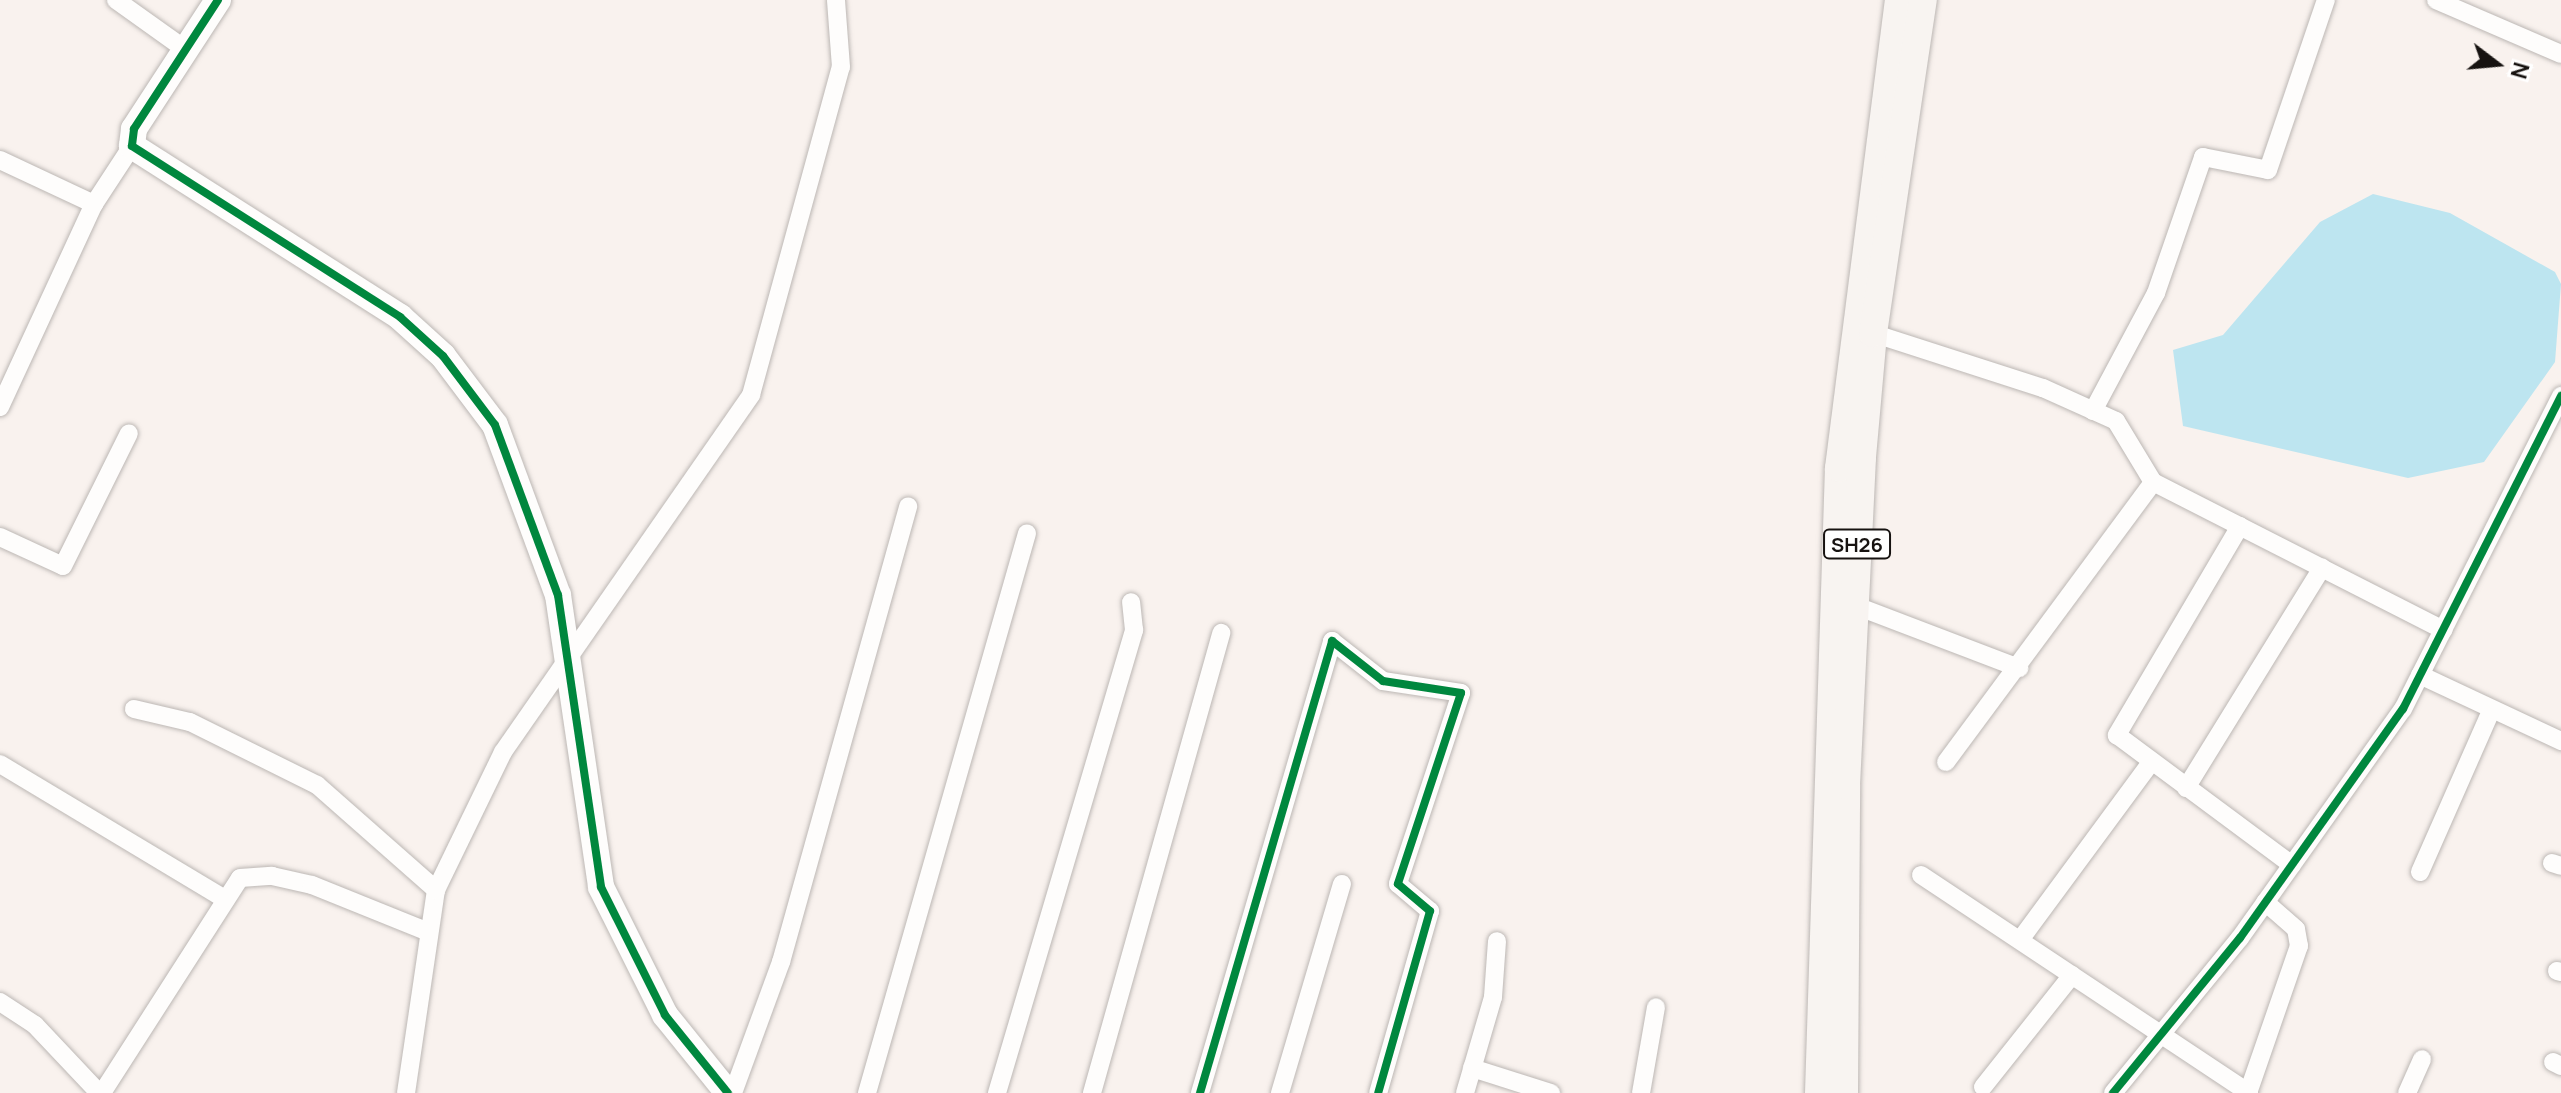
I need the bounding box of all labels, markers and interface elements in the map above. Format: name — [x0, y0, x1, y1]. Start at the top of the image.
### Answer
north arrow — [2457, 24, 2537, 104]
text: N — [2503, 59, 2537, 82]
road number: SH26 — [1823, 528, 1891, 560]

